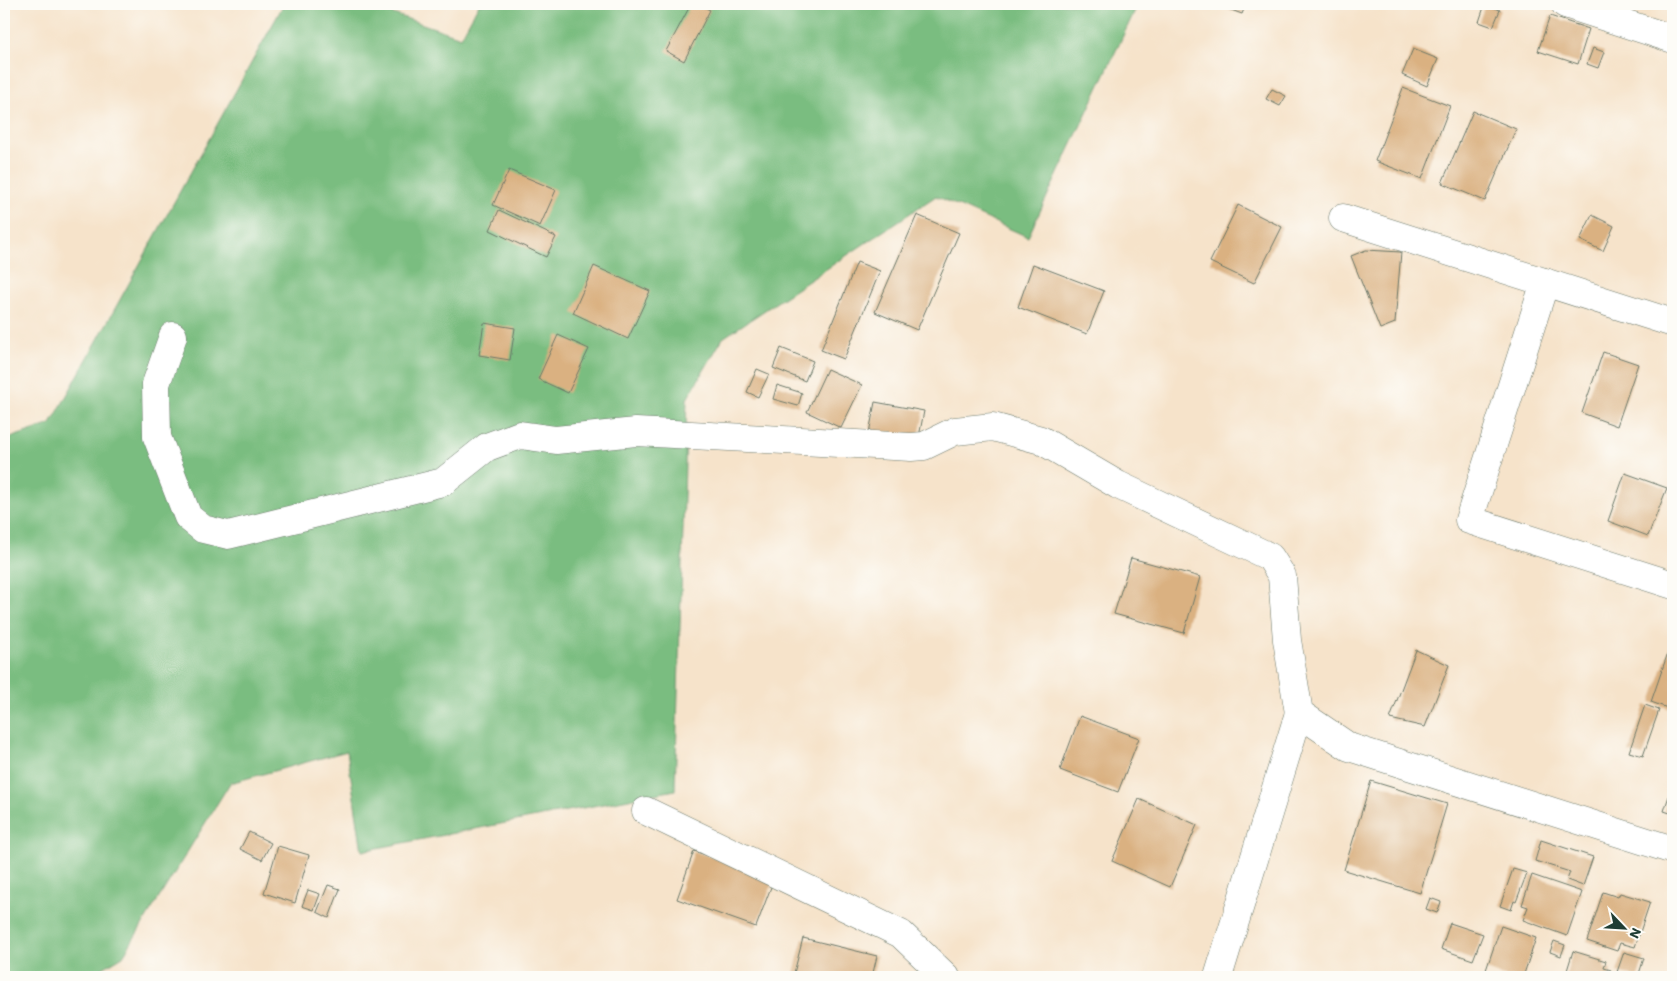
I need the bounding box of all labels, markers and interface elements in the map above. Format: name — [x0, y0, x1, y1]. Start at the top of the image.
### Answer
north arrow — [1600, 904, 1650, 954]
text: N — [1626, 925, 1645, 941]

